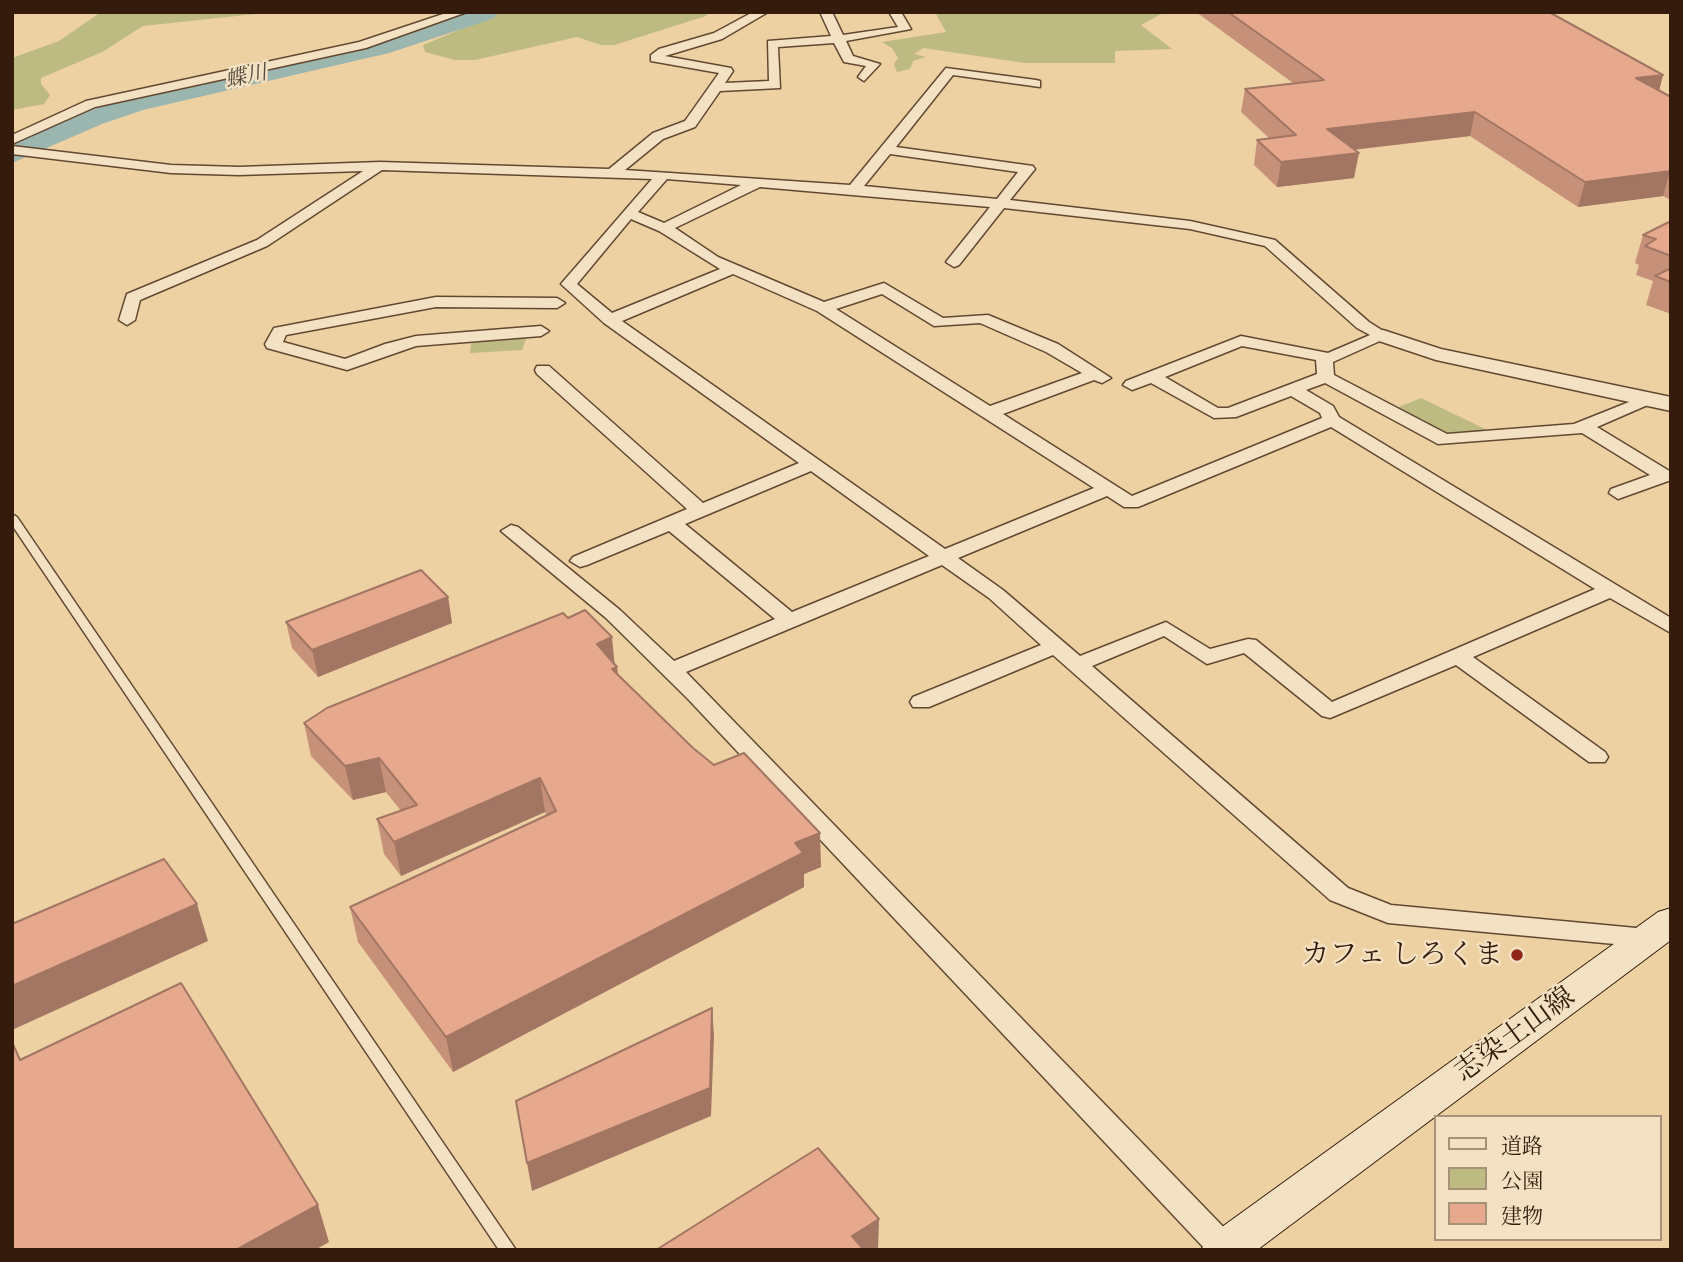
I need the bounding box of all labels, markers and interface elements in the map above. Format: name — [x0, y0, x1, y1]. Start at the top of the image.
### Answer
water label: 蝶川 — [223, 60, 269, 94]
place label: カフェ しろくま — [1301, 938, 1503, 972]
marker: カフェ しろくま — [1509, 947, 1525, 963]
street label: 志染土山線 — [1448, 980, 1582, 1090]
legend — [1434, 1115, 1662, 1241]
text: 道路 — [1501, 1132, 1543, 1159]
text: 公園 — [1501, 1167, 1543, 1194]
text: 建物 — [1501, 1202, 1543, 1229]

